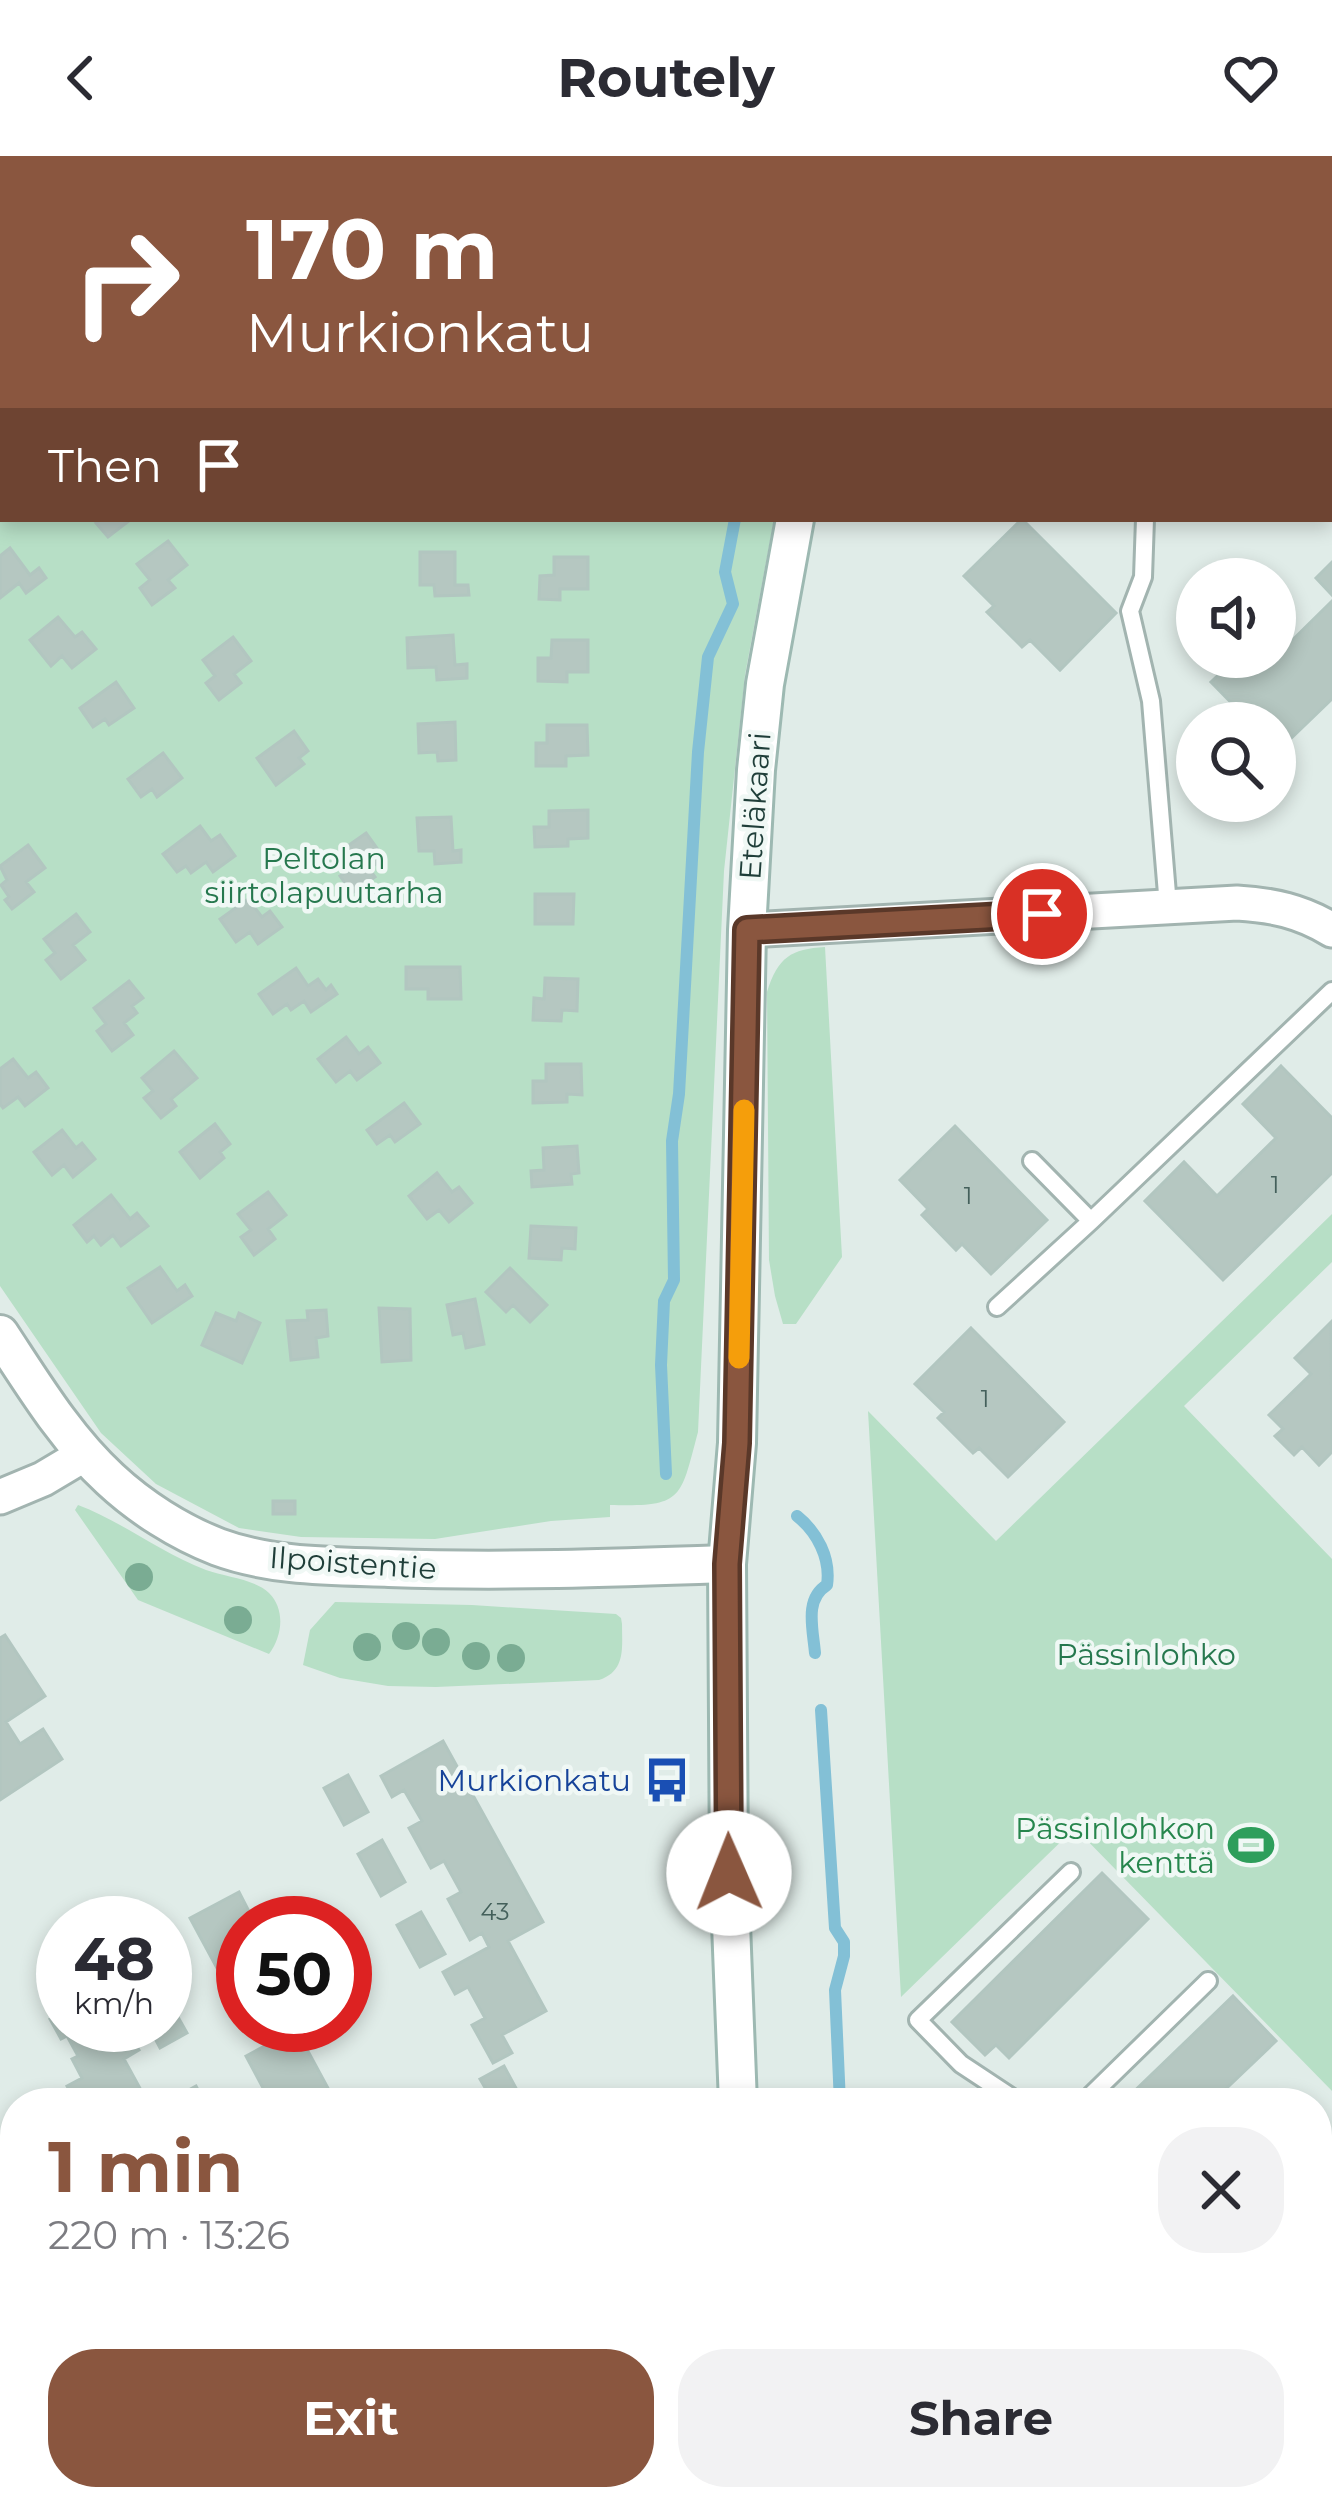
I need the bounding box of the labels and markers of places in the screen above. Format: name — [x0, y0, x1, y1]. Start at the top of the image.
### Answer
pin — [991, 863, 1093, 965]
bus stop icon: Murkionkatu — [642, 1755, 692, 1805]
place label: Murkionkatu — [438, 1762, 631, 1799]
place label: Pässinlohkon kenttä — [1015, 1810, 1215, 1881]
sports icon: Pässinlohkon kenttä — [1226, 1820, 1276, 1870]

